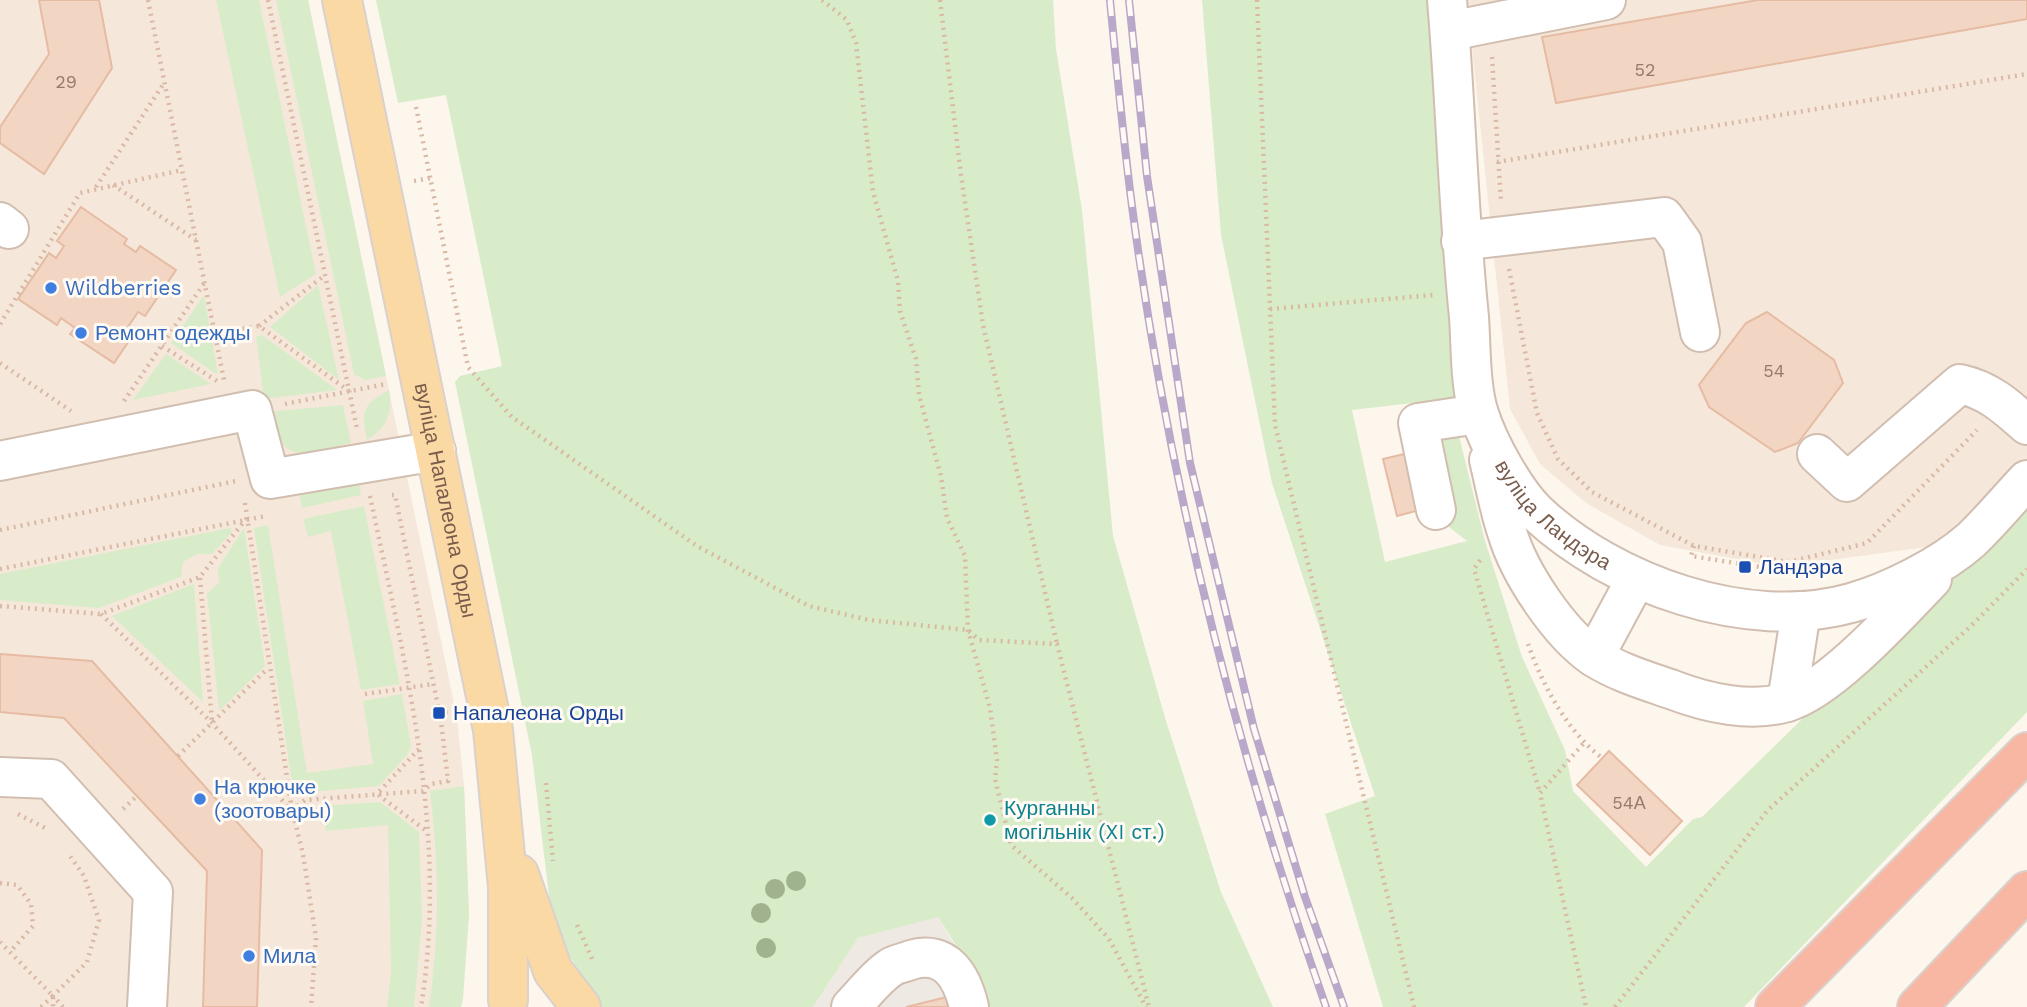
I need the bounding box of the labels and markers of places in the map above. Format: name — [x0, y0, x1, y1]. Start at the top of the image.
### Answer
place label: Wildberries — [65, 275, 182, 300]
marker: Wildberries — [43, 280, 59, 296]
place label: Ремонт одежды — [95, 320, 251, 345]
marker: Ремонт одежды — [73, 325, 89, 341]
place label: Ландэра — [1759, 554, 1843, 579]
marker: Ландэра — [1737, 559, 1753, 575]
place label: Напалеона Орды — [453, 700, 624, 725]
marker: Напалеона Орды — [431, 705, 447, 721]
place label: На крючке (зоотовары) — [214, 774, 331, 823]
marker: На крючке (зоотовары) — [192, 791, 208, 807]
place label: Курганны могільнік (XI ст.) — [1004, 795, 1165, 844]
marker: Курганны могільнік (XI ст.) — [982, 812, 998, 828]
place label: Мила — [263, 943, 316, 968]
marker: Мила — [241, 948, 257, 964]

